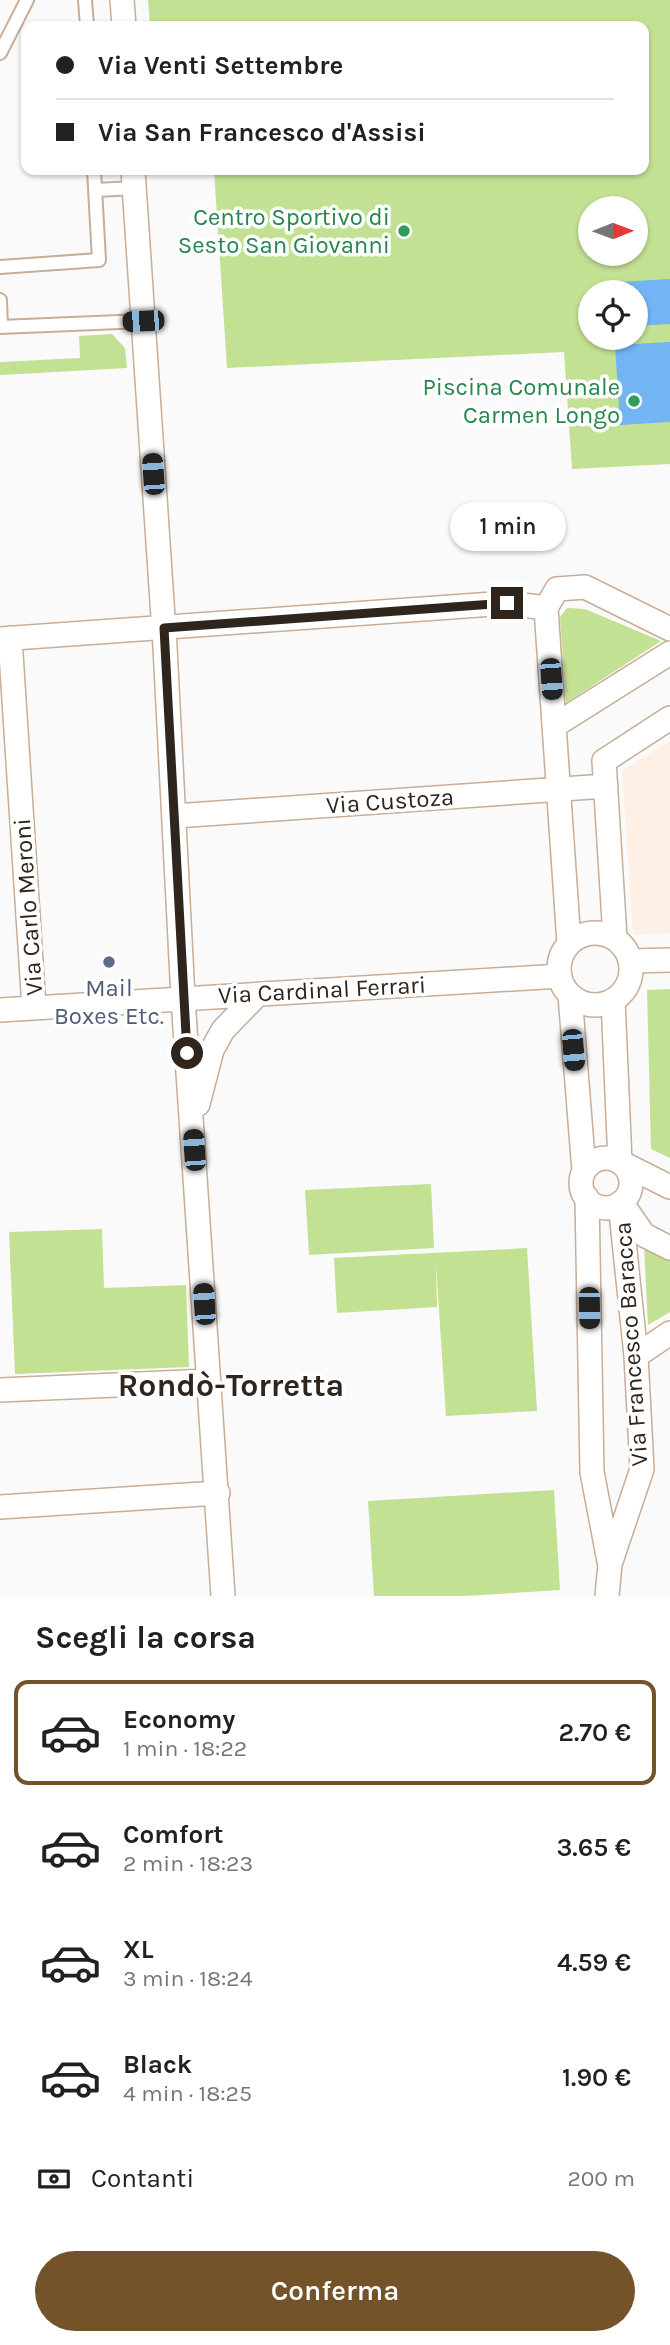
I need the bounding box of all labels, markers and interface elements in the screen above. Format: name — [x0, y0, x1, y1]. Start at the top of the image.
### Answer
text: Via Venti Settembre — [98, 50, 343, 81]
text: Via San Francesco d'Assisi — [98, 117, 426, 148]
north arrow — [578, 196, 648, 266]
map controls — [578, 196, 648, 350]
place label: Centro Sportivo di Sesto San Giovanni — [178, 203, 390, 259]
marker: Centro Sportivo di Sesto San Giovanni — [396, 223, 412, 239]
button: locate — [578, 280, 648, 350]
car — [122, 309, 165, 333]
place label: Piscina Comunale Carmen Longo — [422, 373, 620, 429]
marker: Piscina Comunale Carmen Longo — [626, 393, 642, 409]
car — [142, 452, 165, 496]
callout: 1 min — [449, 502, 565, 550]
text: 1 min — [479, 513, 537, 540]
route end — [491, 587, 523, 619]
car — [540, 657, 563, 701]
street label: Via Custoza — [325, 783, 455, 819]
street label: Via Carlo Meroni — [8, 817, 48, 997]
marker: Mail Boxes Etc. — [101, 954, 117, 970]
street label: Via Cardinal Ferrari — [217, 971, 427, 1009]
place label: Mail Boxes Etc. — [54, 974, 164, 1030]
car — [561, 1028, 586, 1072]
route start — [171, 1037, 203, 1069]
car — [183, 1128, 206, 1172]
street label: Via Francesco Baracca — [608, 1221, 654, 1467]
car — [193, 1282, 216, 1326]
car — [579, 1287, 600, 1329]
district label: Rondò-Torretta — [118, 1367, 344, 1404]
text: Scegli la corsa — [35, 1619, 256, 1656]
icon: car — [39, 1701, 102, 1764]
text: Economy — [123, 1704, 235, 1735]
text: 2.70 € — [558, 1717, 631, 1748]
text: 1 min · 18:22 — [123, 1735, 247, 1762]
icon: car — [39, 1816, 102, 1879]
text: Comfort — [123, 1819, 224, 1850]
text: 3.65 € — [556, 1832, 631, 1863]
text: 2 min · 18:23 — [123, 1850, 253, 1877]
icon: car — [39, 1931, 102, 1994]
text: XL — [123, 1934, 154, 1965]
text: 4.59 € — [557, 1947, 631, 1978]
text: 3 min · 18:24 — [123, 1965, 253, 1992]
icon: car — [39, 2046, 102, 2109]
text: Black — [123, 2049, 192, 2080]
text: 1.90 € — [562, 2062, 631, 2093]
text: 4 min · 18:25 — [123, 2080, 252, 2107]
icon: cash — [35, 2160, 73, 2198]
text: Contanti — [91, 2163, 194, 2194]
text: 200 m — [567, 2165, 635, 2192]
button: Conferma — [35, 2251, 635, 2331]

